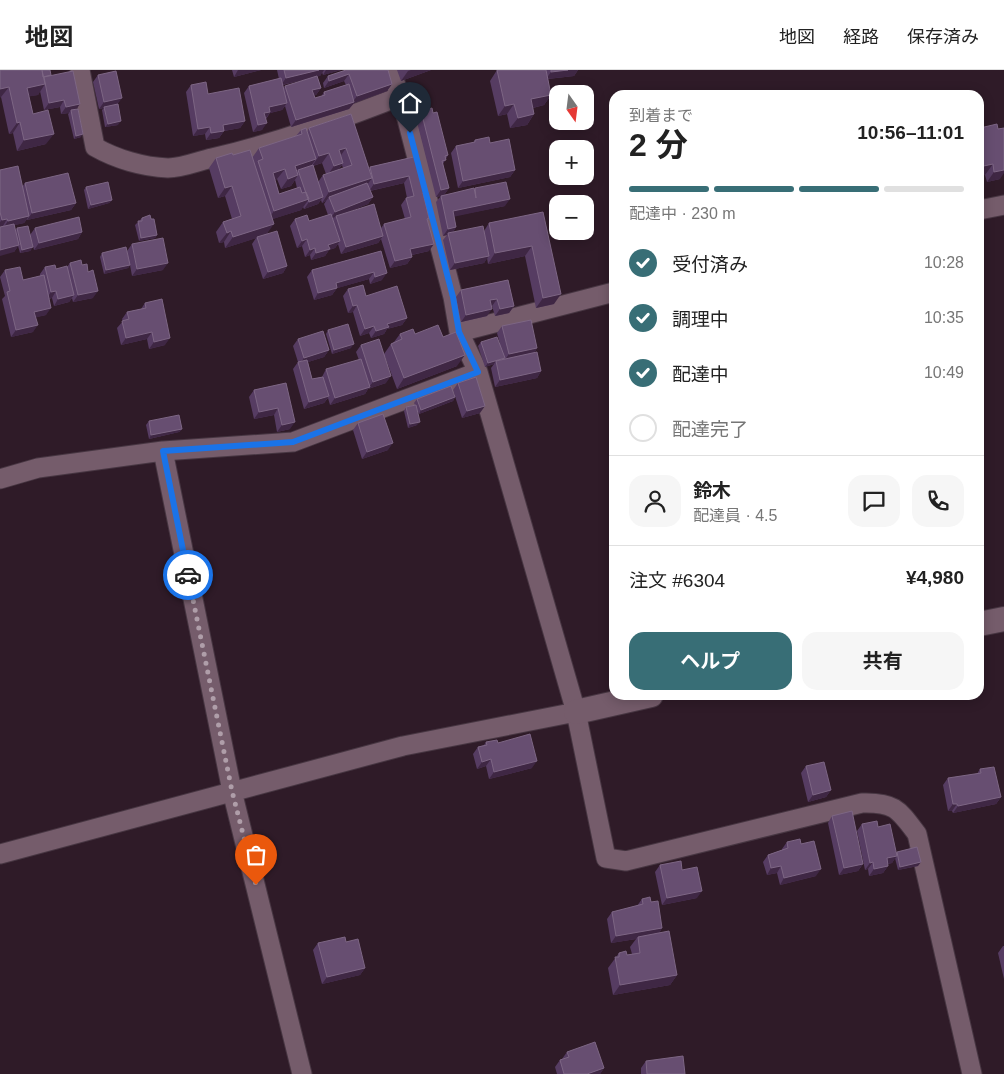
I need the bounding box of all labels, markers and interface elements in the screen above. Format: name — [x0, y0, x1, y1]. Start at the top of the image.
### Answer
text: 地図 — [25, 23, 73, 50]
text: 地図 — [779, 27, 815, 47]
text: 経路 — [843, 27, 879, 47]
text: 保存済み — [907, 27, 979, 47]
pin — [389, 82, 431, 133]
north arrow — [549, 85, 594, 130]
map controls — [549, 85, 594, 240]
icon: home — [396, 89, 424, 117]
text: 到着まで — [629, 107, 693, 124]
text: 10:56–11:01 — [857, 122, 964, 143]
text: 2 分 — [629, 127, 688, 163]
button: + — [549, 140, 594, 185]
button: − — [549, 195, 594, 240]
text: 配達中 · 230 m — [629, 205, 736, 222]
icon: check — [629, 249, 657, 277]
text: 受付済み — [672, 254, 748, 275]
text: 10:28 — [924, 254, 964, 271]
icon: check — [629, 304, 657, 332]
text: 調理中 — [672, 309, 729, 330]
text: 10:35 — [924, 309, 964, 326]
icon: check — [629, 359, 657, 387]
text: 配達中 — [672, 364, 729, 385]
text: 10:49 — [924, 364, 964, 381]
text: 配達完了 — [672, 419, 748, 440]
button: person — [629, 475, 681, 527]
button: chat — [848, 475, 900, 527]
button: phone — [912, 475, 964, 527]
text: 鈴木 — [693, 480, 731, 501]
text: 配達員 · 4.5 — [693, 507, 777, 524]
courier — [163, 550, 213, 600]
icon: car — [174, 561, 202, 589]
text: ¥4,980 — [906, 567, 964, 588]
text: 注文 #6304 — [629, 570, 725, 591]
button: ヘルプ — [629, 632, 792, 690]
button: 共有 — [802, 632, 964, 690]
pin — [235, 834, 277, 885]
icon: bag — [242, 841, 270, 869]

